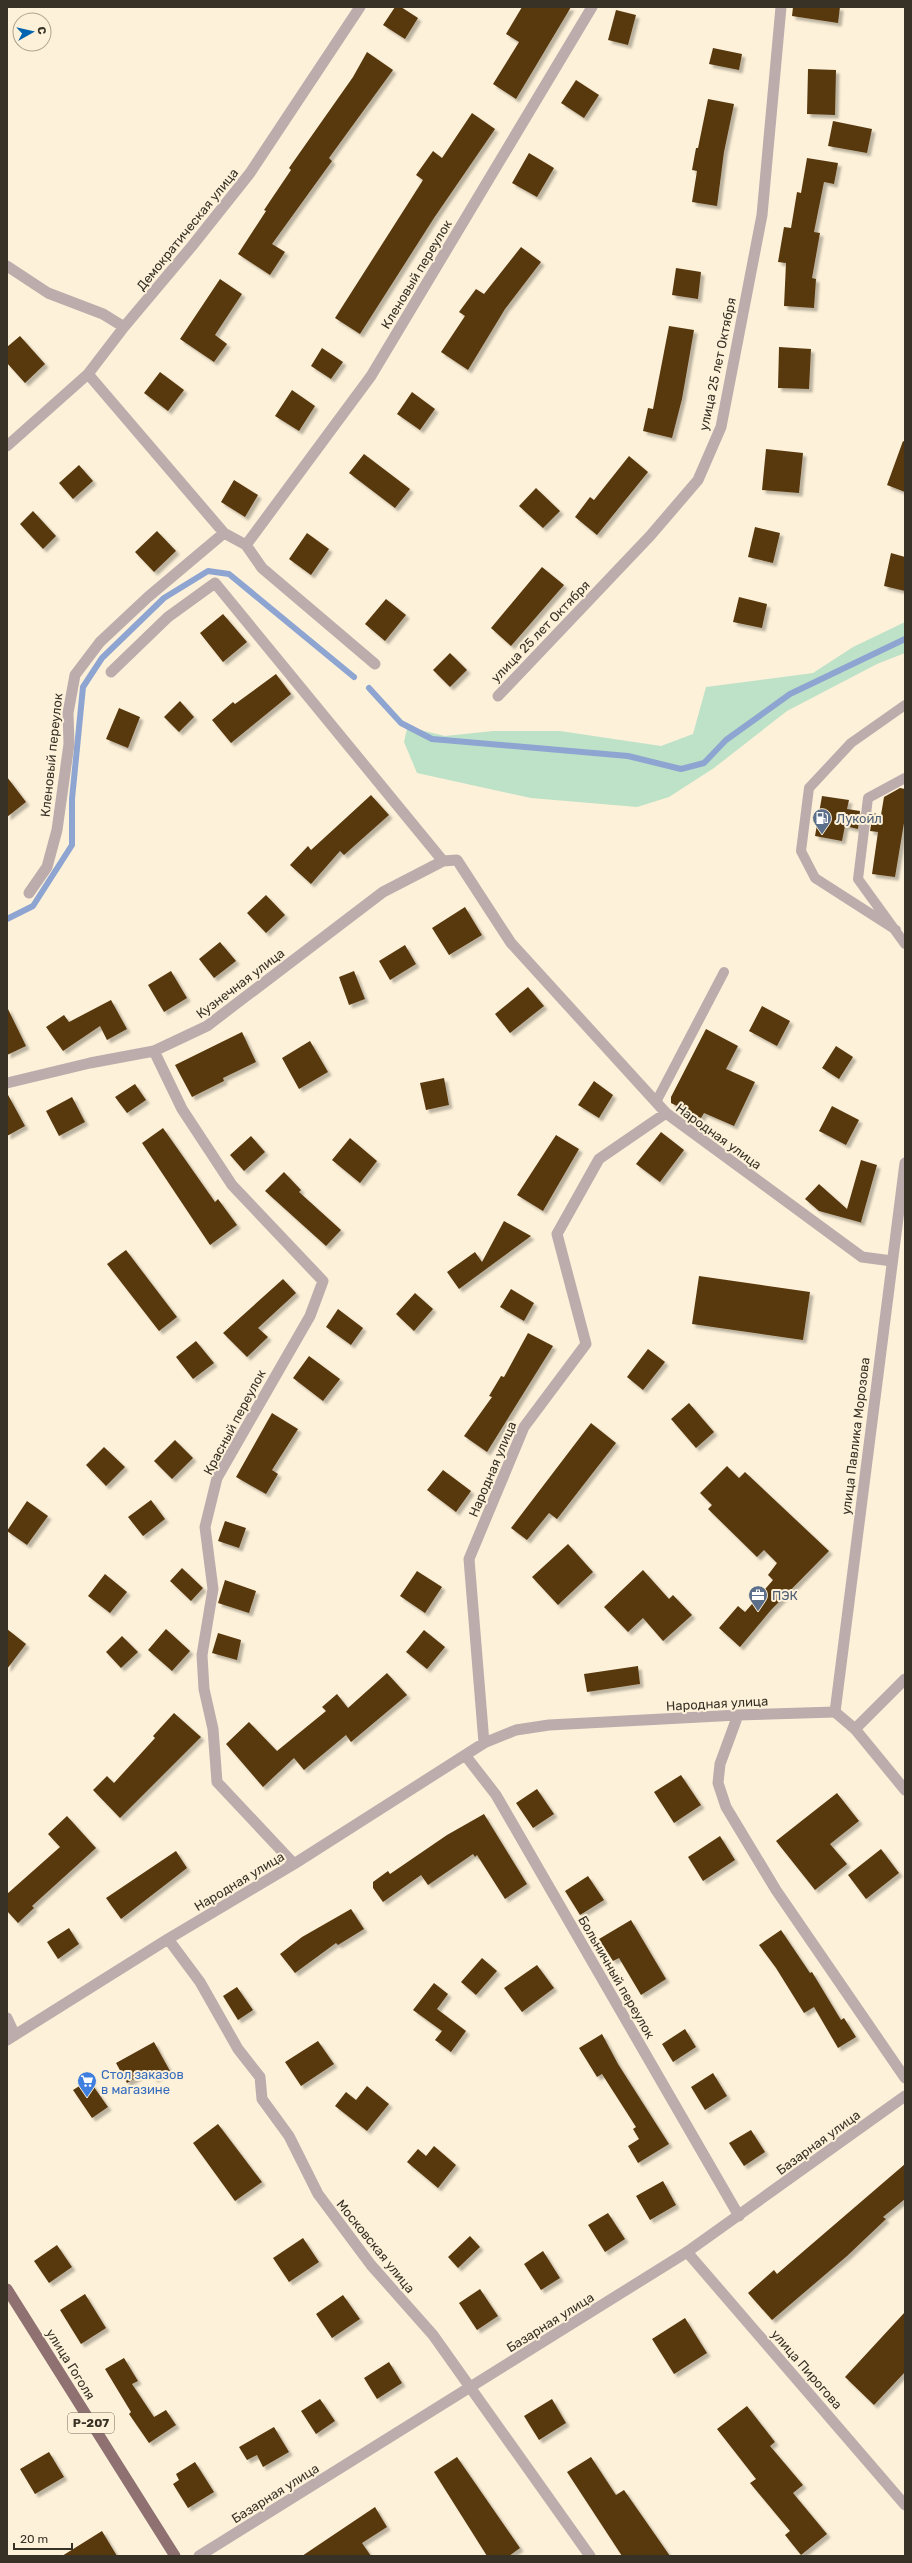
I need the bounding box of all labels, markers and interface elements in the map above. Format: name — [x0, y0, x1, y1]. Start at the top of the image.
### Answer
north arrow — [12, 12, 52, 52]
text: С — [34, 26, 48, 36]
street label: Демократическая улица — [134, 165, 241, 293]
street label: Кленовый переулок — [378, 217, 455, 332]
street label: улица 25 лет Октября — [696, 296, 739, 432]
street label: улица 25 лет Октября — [488, 577, 593, 685]
street label: Кленовый переулок — [38, 692, 65, 818]
fuel station icon: Лукойл — [811, 807, 833, 835]
place label: Лукойл — [836, 811, 882, 826]
street label: Кузнечная улица — [193, 945, 287, 1021]
street label: Народная улица — [673, 1100, 764, 1173]
street label: улица Павлика Морозова — [838, 1356, 873, 1516]
street label: Красный переулок — [200, 1367, 269, 1477]
street label: Народная улица — [466, 1419, 519, 1519]
office icon: ПЭК — [747, 1584, 769, 1612]
place label: ПЭК — [772, 1588, 798, 1603]
street label: Народная улица — [666, 1693, 768, 1714]
street label: Народная улица — [192, 1849, 287, 1914]
street label: Больничный переулок — [575, 1913, 658, 2041]
place label: Стол заказов в магазине — [101, 2067, 184, 2097]
supermarket icon: Стол заказов в магазине — [76, 2070, 98, 2098]
street label: Базарная улица — [773, 2107, 863, 2178]
street label: Московская улица — [333, 2197, 418, 2296]
street label: Базарная улица — [504, 2290, 597, 2355]
street label: улица Гоголя — [43, 2326, 98, 2402]
street label: улица Пирогова — [768, 2327, 845, 2412]
road number: Р-207 — [68, 2413, 114, 2433]
street label: Базарная улица — [229, 2461, 322, 2526]
scale bar — [14, 2525, 72, 2551]
text: 20 m — [20, 2532, 48, 2546]

